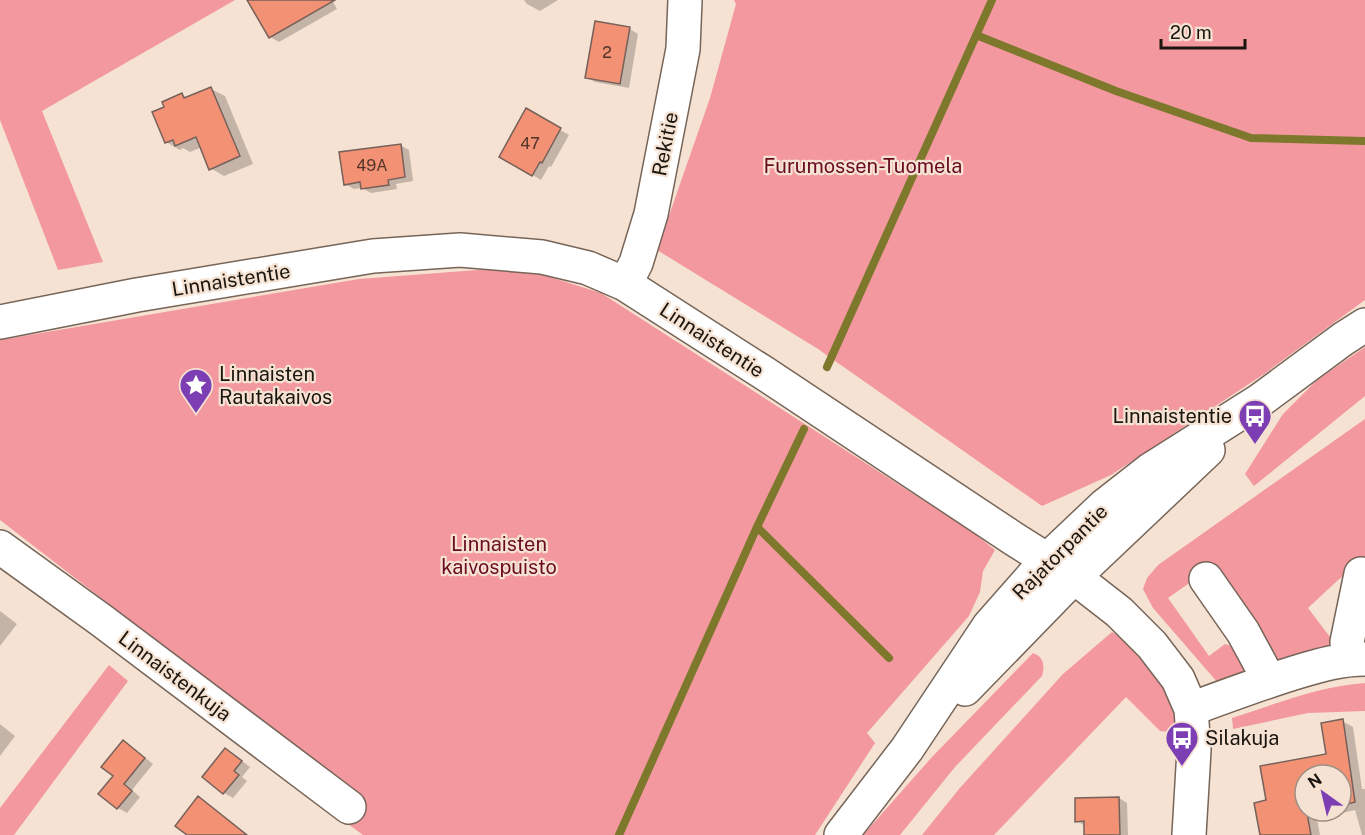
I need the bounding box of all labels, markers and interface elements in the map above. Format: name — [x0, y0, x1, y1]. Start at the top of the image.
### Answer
scale bar — [1161, 12, 1245, 50]
text: 20 m — [1170, 22, 1212, 43]
house number: 2 — [602, 43, 612, 62]
street label: Rekitie — [647, 110, 683, 178]
house number: 47 — [520, 134, 540, 153]
park label: Furumossen-Tuomela — [764, 154, 962, 178]
house number: 49A — [356, 156, 388, 175]
street label: Linnaistentie — [170, 259, 292, 301]
street label: Linnaistentie — [655, 297, 769, 383]
place label: Linnaisten Rautakaivos — [219, 362, 332, 409]
place icon: Linnaisten Rautakaivos — [178, 367, 214, 414]
bus stop icon: Linnaistentie — [1237, 398, 1273, 445]
place label: Linnaistentie — [1112, 404, 1232, 428]
street label: Rajatorpantie — [1007, 499, 1113, 605]
park label: Linnaisten kaivospuisto — [441, 532, 557, 579]
street label: Linnaistenkuja — [114, 626, 236, 726]
bus stop icon: Silakuja — [1164, 720, 1200, 767]
place label: Silakuja — [1205, 726, 1279, 750]
north arrow — [1293, 763, 1353, 823]
text: N — [1304, 770, 1325, 792]

